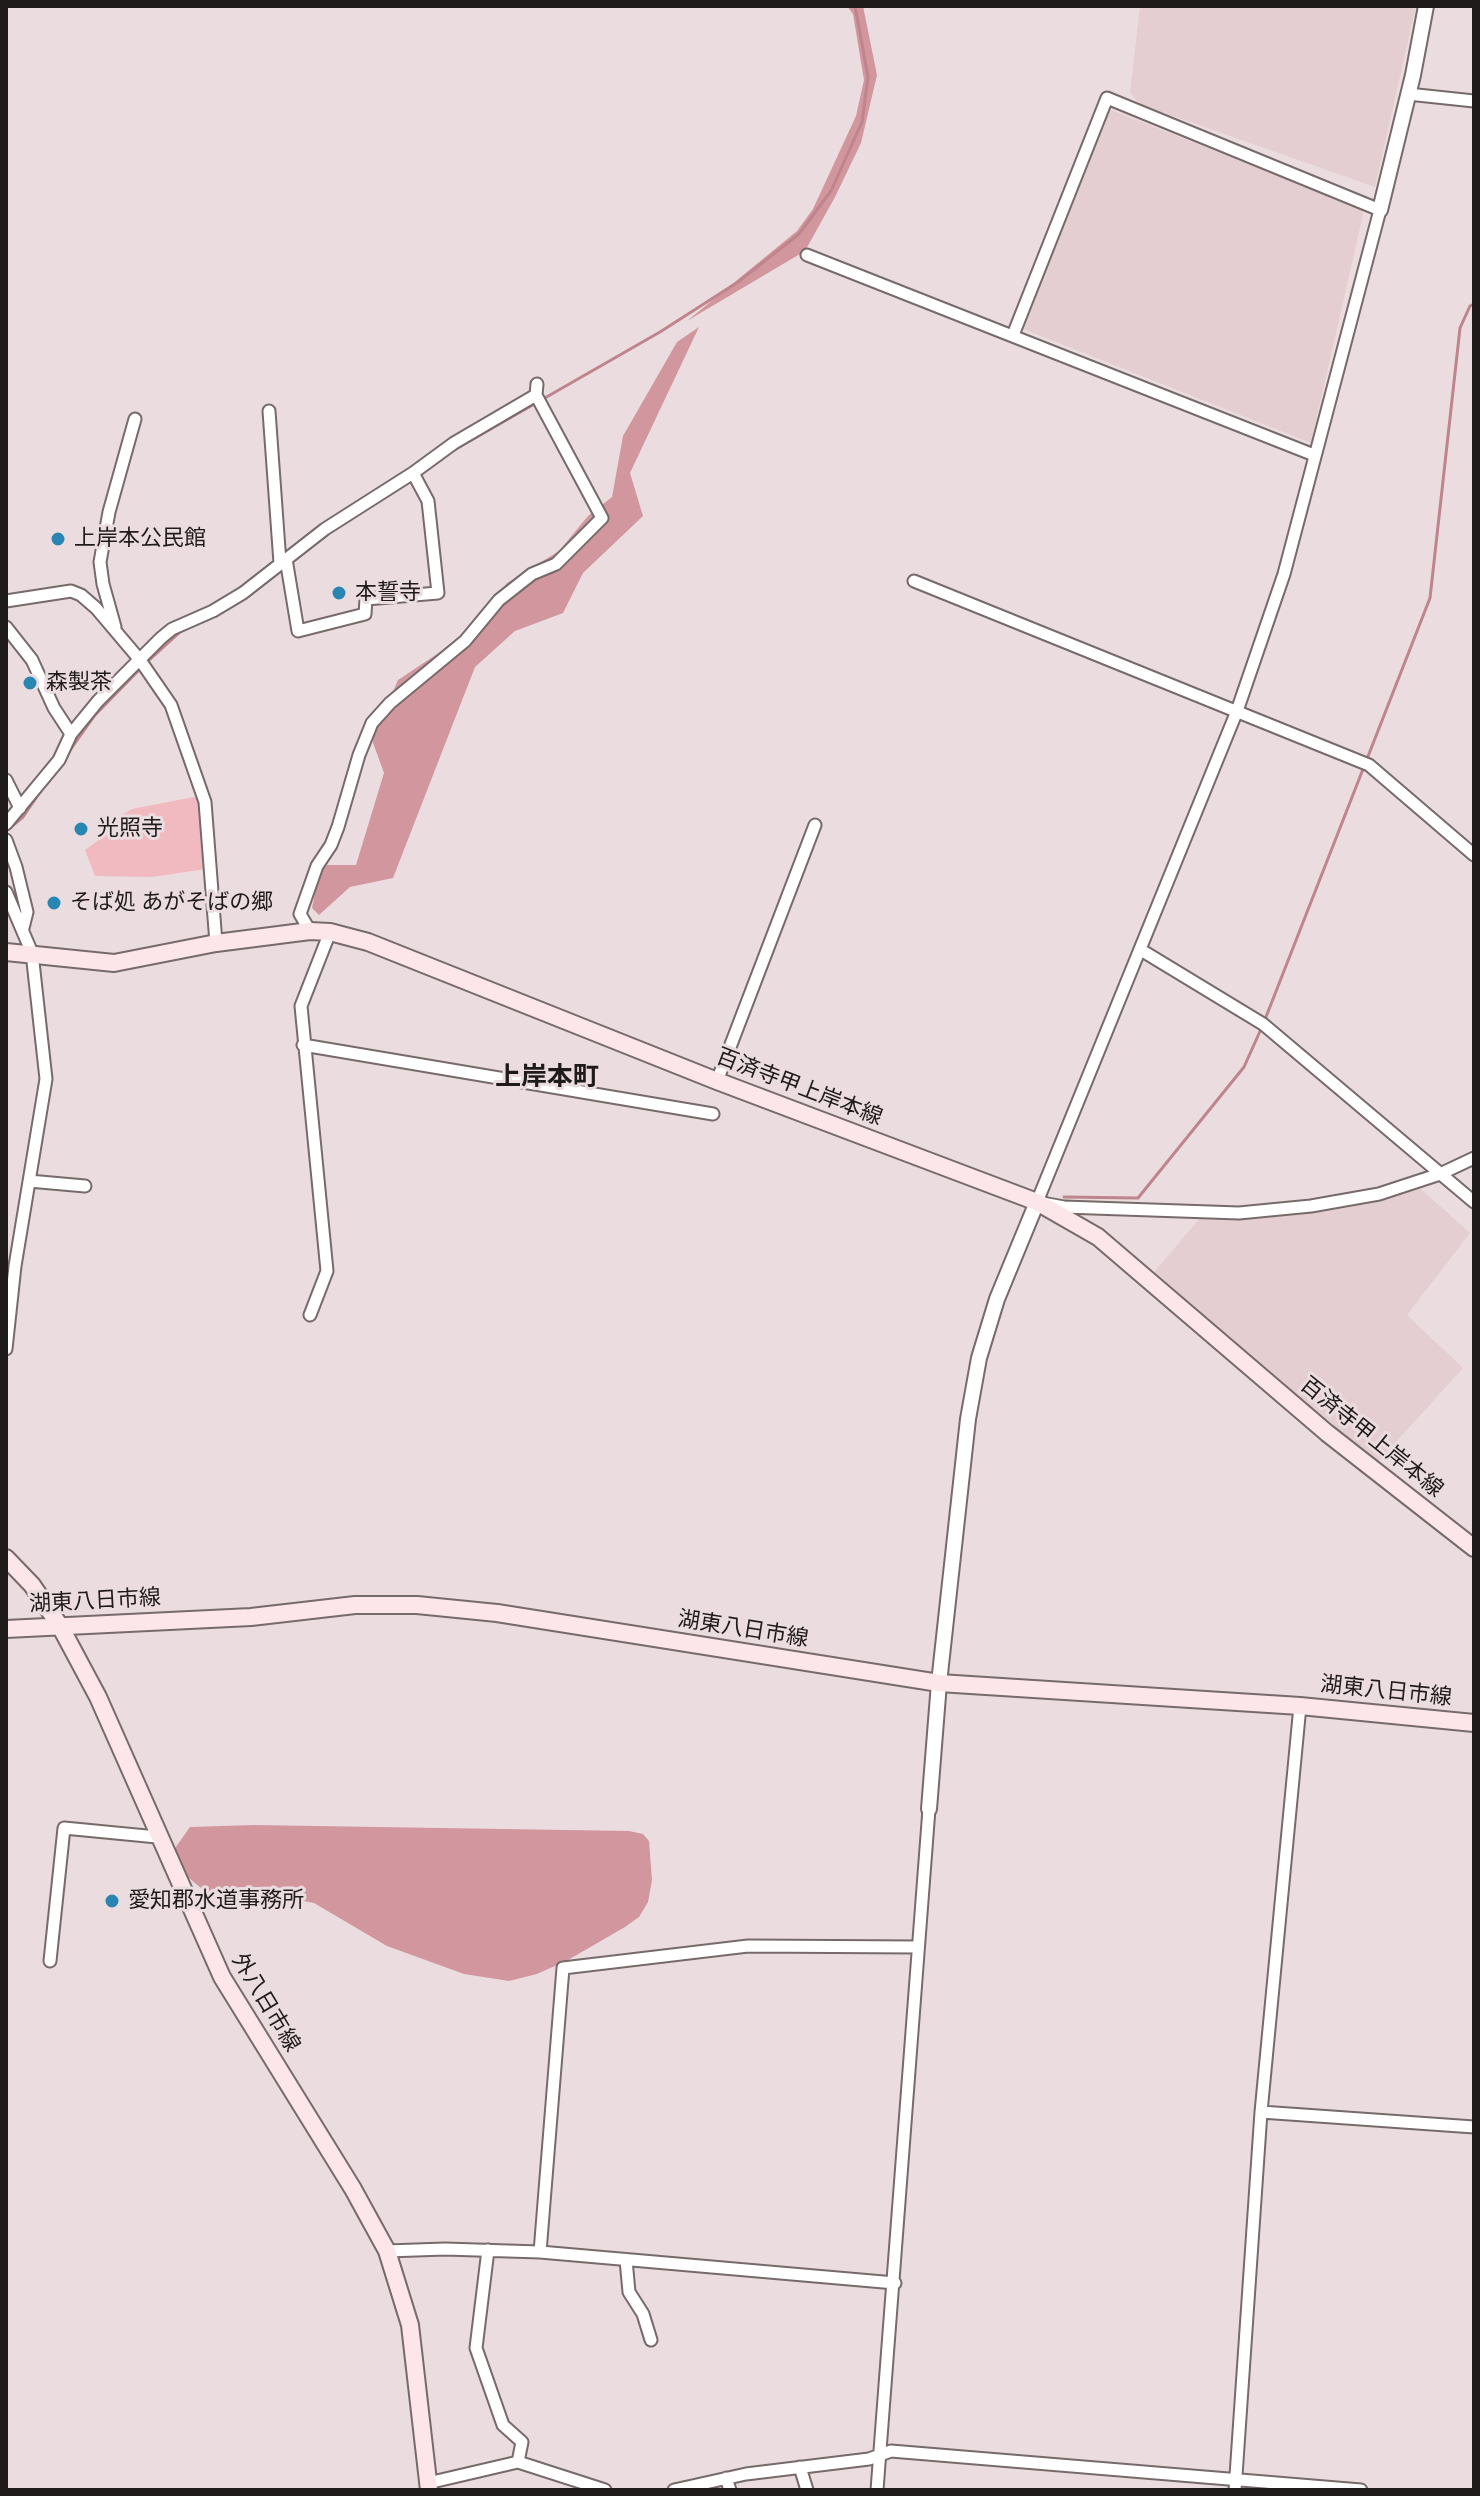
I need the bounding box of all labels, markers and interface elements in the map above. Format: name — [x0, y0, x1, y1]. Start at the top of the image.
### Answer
place label: 上岸本公民館 — [74, 526, 206, 552]
marker: 上岸本公民館 — [49, 530, 67, 548]
place label: 本誓寺 — [355, 580, 421, 606]
marker: 本誓寺 — [330, 584, 348, 602]
place label: 森製茶 — [46, 670, 112, 696]
marker: 森製茶 — [21, 674, 39, 692]
place label: 光照寺 — [97, 816, 163, 842]
marker: 光照寺 — [72, 820, 90, 838]
place label: そば処 あがそばの郷 — [70, 890, 273, 916]
marker: そば処 あがそばの郷 — [45, 894, 63, 912]
street label: 百済寺甲上岸本線 — [712, 1044, 886, 1132]
district label: 上岸本町 — [495, 1062, 599, 1094]
street label: 百済寺甲上岸本線 — [1294, 1372, 1448, 1504]
street label: 湖東八日市線 — [28, 1585, 162, 1619]
street label: 湖東八日市線 — [676, 1607, 810, 1653]
street label: 湖東八日市線 — [1319, 1672, 1453, 1712]
place label: 愛知郡水道事務所 — [128, 1888, 304, 1914]
marker: 愛知郡水道事務所 — [103, 1892, 121, 1910]
street label: 外八日市線 — [225, 1949, 305, 2057]

